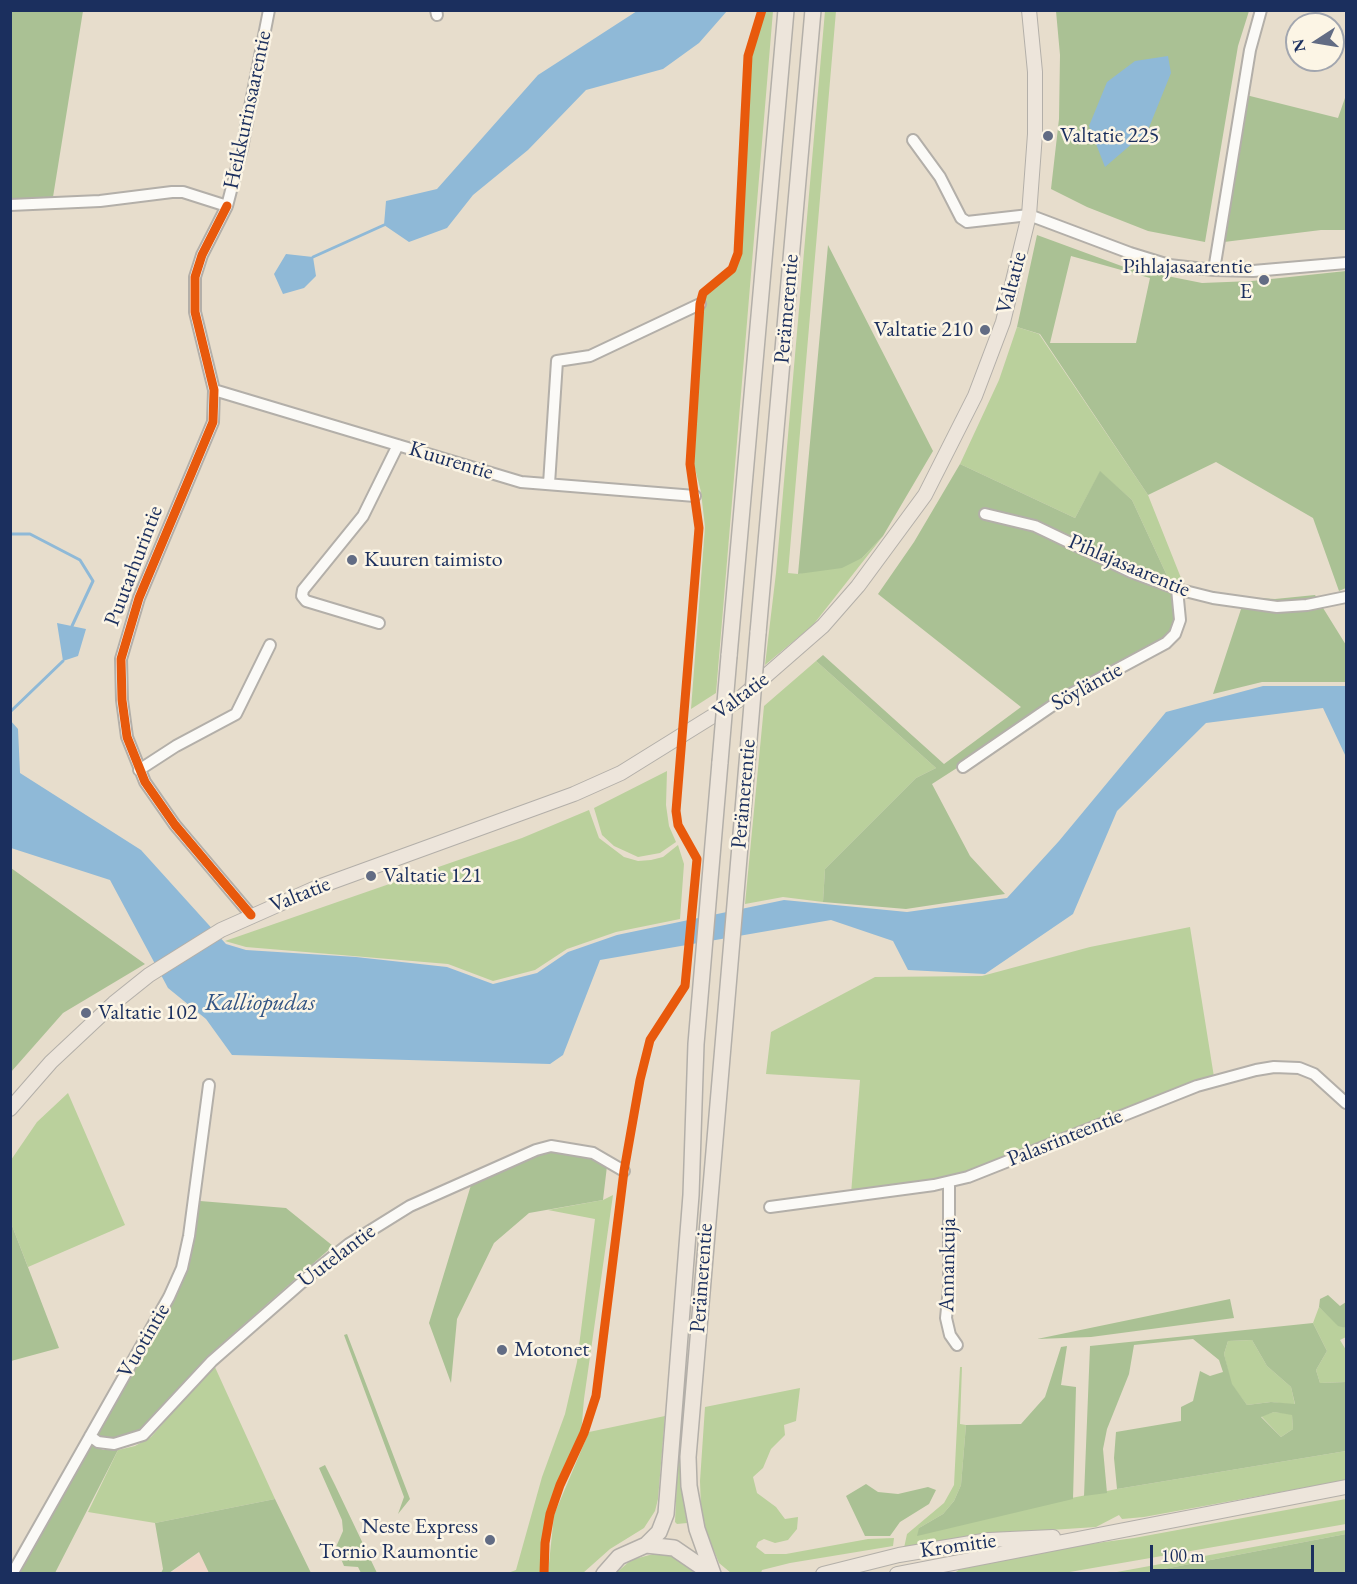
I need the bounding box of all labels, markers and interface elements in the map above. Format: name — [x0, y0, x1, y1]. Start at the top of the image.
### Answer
north arrow — [1285, 12, 1345, 72]
street label: Heikkurinsaarentie — [218, 28, 278, 192]
text: N — [1287, 37, 1310, 54]
place label: Valtatie 225 — [1060, 123, 1159, 149]
marker: Valtatie 225 — [1041, 129, 1055, 143]
street label: Valtatie — [991, 249, 1033, 317]
street label: Perämerentie — [769, 253, 805, 365]
place label: Pihlajasaarentie E — [1122, 254, 1252, 306]
marker: Pihlajasaarentie E — [1257, 273, 1271, 287]
place label: Valtatie 210 — [874, 317, 973, 343]
marker: Valtatie 210 — [978, 323, 992, 337]
street label: Kuurentie — [406, 436, 496, 486]
street label: Puutarhurintie — [99, 502, 169, 630]
street label: Pihlajasaarentie — [1064, 529, 1194, 603]
place label: Kuuren taimisto — [364, 547, 503, 573]
marker: Kuuren taimisto — [345, 553, 359, 567]
street label: Söyläntie — [1047, 657, 1127, 717]
street label: Valtatie — [708, 666, 774, 726]
street label: Perämerentie — [726, 738, 762, 850]
place label: Valtatie 121 — [383, 863, 482, 889]
marker: Valtatie 121 — [364, 869, 378, 883]
street label: Valtatie — [266, 871, 334, 919]
water label: Kalliopudas — [205, 989, 315, 1017]
place label: Valtatie 102 — [98, 1000, 197, 1026]
marker: Valtatie 102 — [79, 1006, 93, 1020]
street label: Palasrinteentie — [1004, 1103, 1126, 1173]
street label: Uutelantie — [293, 1218, 381, 1294]
street label: Annankuja — [934, 1218, 962, 1312]
street label: Perämerentie — [685, 1222, 719, 1334]
street label: Vuotintie — [112, 1299, 176, 1383]
place label: Motonet — [514, 1337, 589, 1363]
marker: Motonet — [495, 1343, 509, 1357]
place label: Neste Express Tornio Raumontie — [318, 1514, 478, 1566]
street label: Kromitie — [918, 1528, 998, 1564]
marker: Neste Express Tornio Raumontie — [483, 1533, 497, 1547]
scale bar — [1153, 1533, 1316, 1571]
text: 100 m — [1161, 1544, 1205, 1567]

